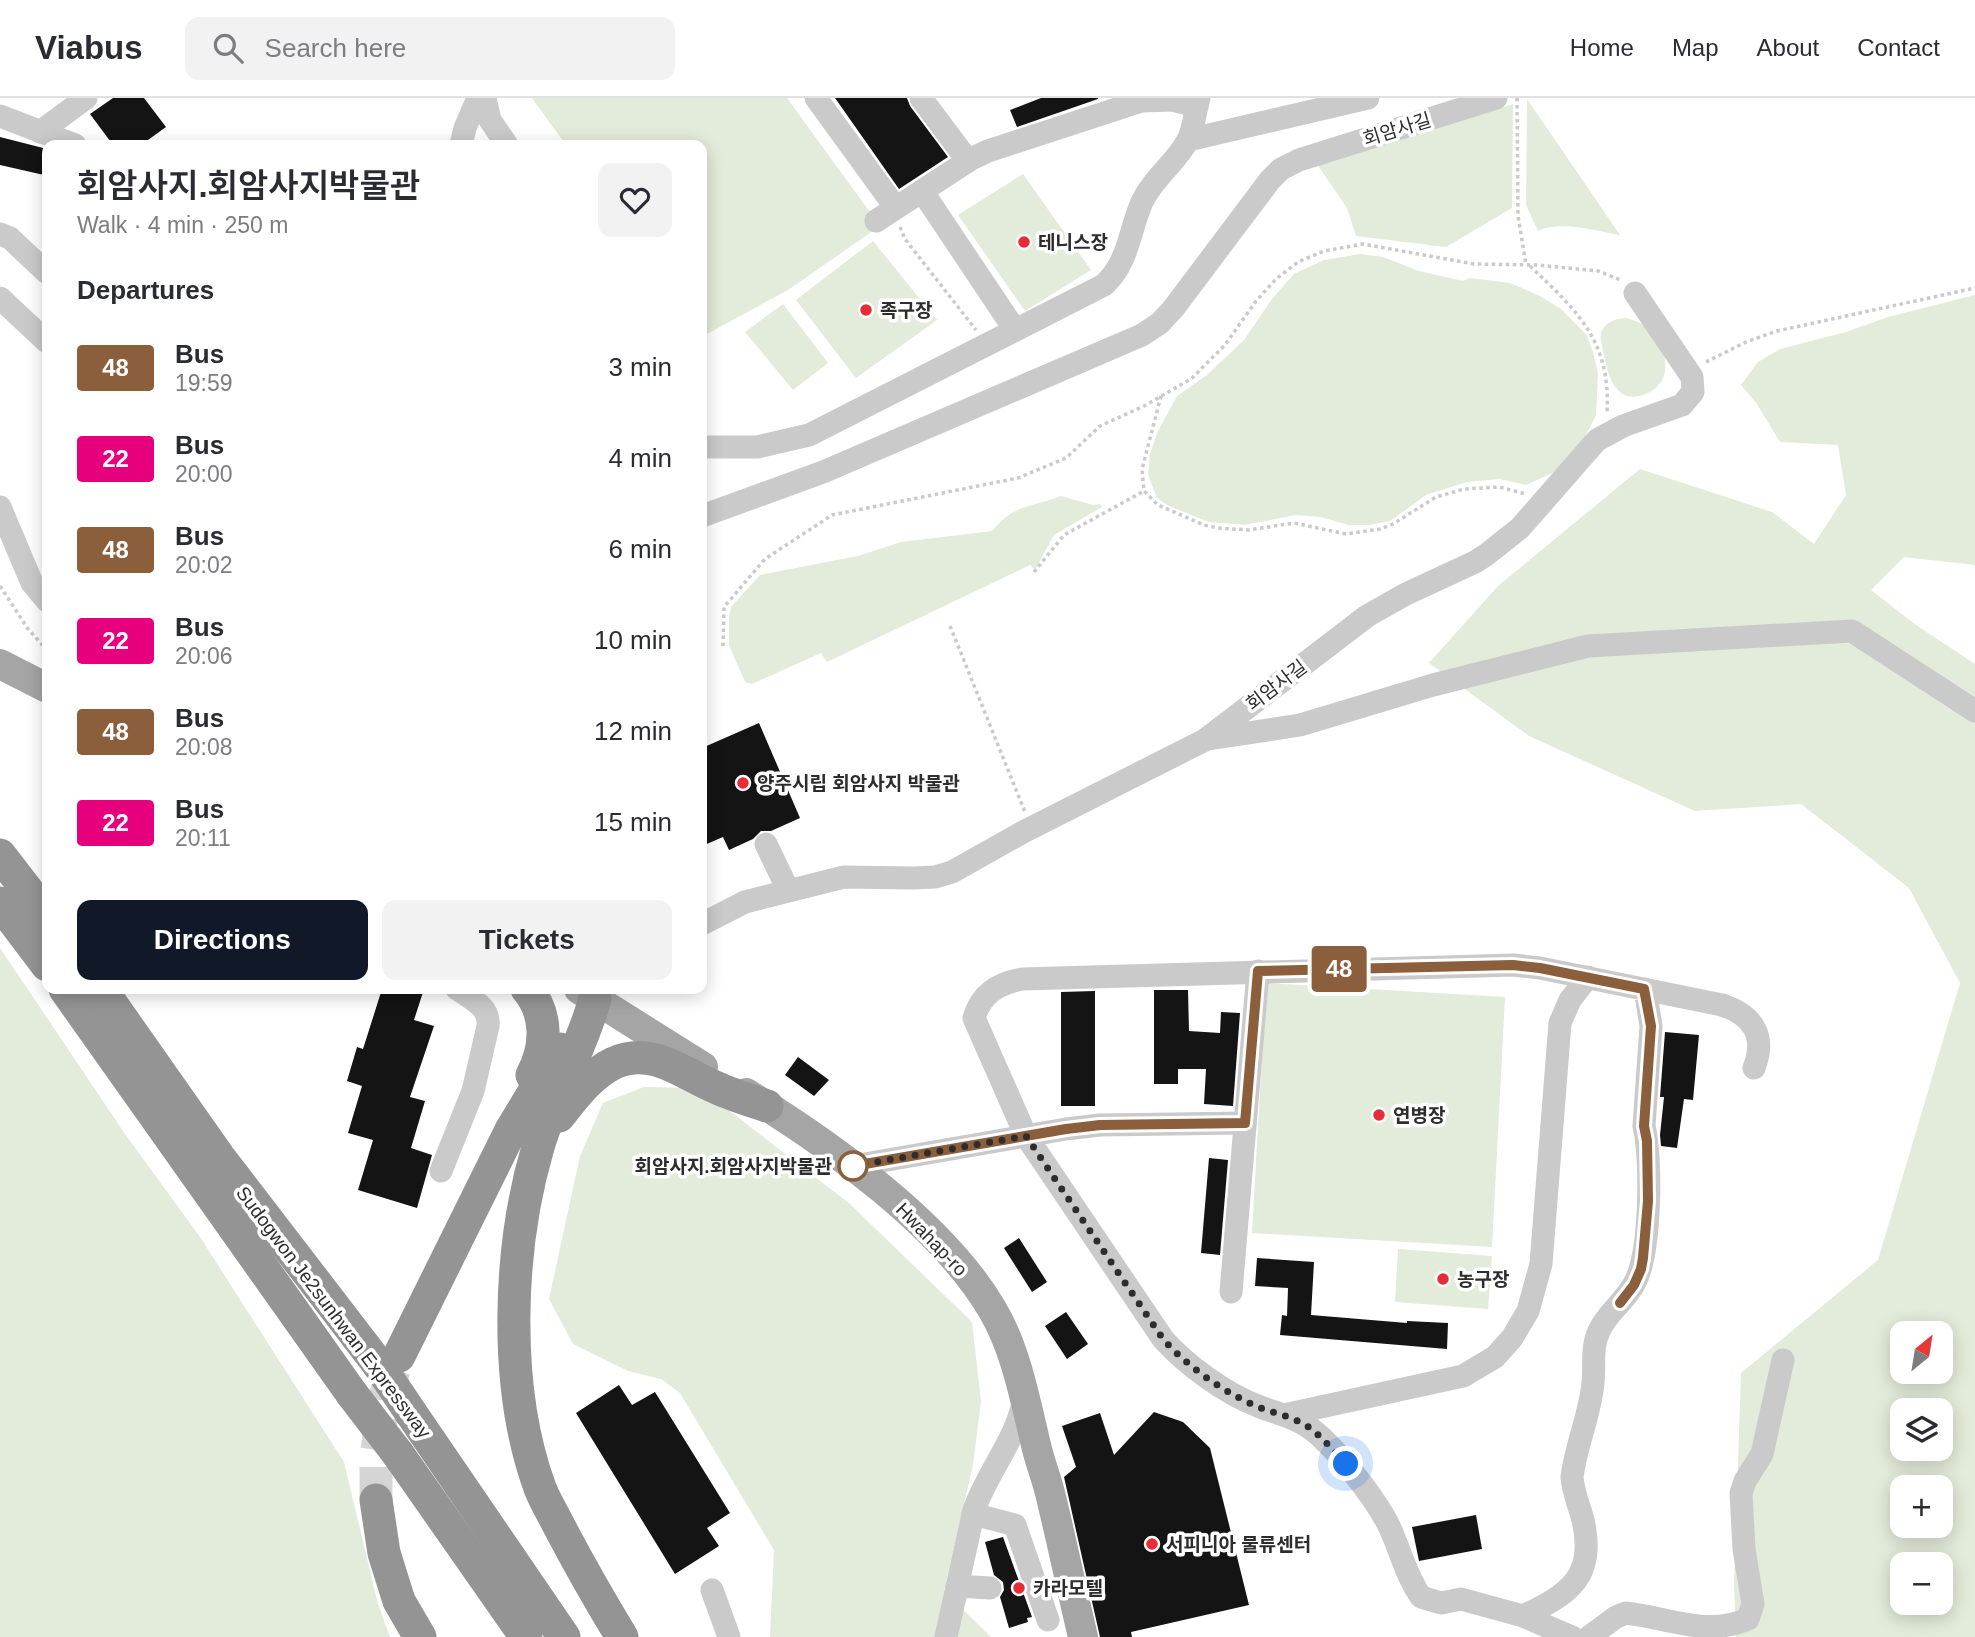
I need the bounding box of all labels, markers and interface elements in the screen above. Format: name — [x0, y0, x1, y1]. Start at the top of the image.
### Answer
search box — [185, 17, 675, 80]
text: Viabus — [35, 29, 143, 66]
icon: search — [209, 29, 247, 67]
text: Search here — [265, 33, 406, 63]
text: Home — [1570, 34, 1634, 61]
text: Map — [1672, 34, 1719, 61]
text: About — [1757, 34, 1819, 61]
text: Contact — [1857, 34, 1940, 61]
street label: 회암사길 — [1361, 109, 1434, 150]
button: heart — [598, 163, 672, 237]
text: 회암사지.회암사지박물관 — [77, 167, 420, 204]
text: Walk · 4 min · 250 m — [77, 212, 288, 238]
place label: 테니스장 — [1038, 232, 1108, 253]
marker: 테니스장 — [1016, 234, 1032, 250]
text: Departures — [77, 275, 214, 305]
place label: 족구장 — [880, 300, 932, 321]
marker: 족구장 — [858, 302, 874, 318]
text: Bus — [175, 339, 224, 369]
text: 3 min — [608, 352, 672, 382]
text: 48 — [102, 354, 129, 381]
text: 19:59 — [175, 370, 233, 396]
text: Bus — [175, 430, 224, 460]
text: 4 min — [608, 443, 672, 473]
text: 22 — [102, 445, 129, 472]
text: 20:00 — [175, 461, 233, 487]
text: Bus — [175, 521, 224, 551]
text: 6 min — [608, 534, 672, 564]
text: 48 — [102, 536, 129, 563]
text: 20:02 — [175, 552, 233, 578]
text: Bus — [175, 612, 224, 642]
text: 10 min — [594, 625, 672, 655]
text: 22 — [102, 627, 129, 654]
text: 20:06 — [175, 643, 233, 669]
street label: 회암사길 — [1242, 656, 1311, 715]
text: Bus — [175, 703, 224, 733]
text: 12 min — [594, 716, 672, 746]
text: 48 — [102, 718, 129, 745]
text: 20:08 — [175, 734, 233, 760]
place label: 양주시립 회암사지 박물관 — [757, 773, 960, 794]
marker: 양주시립 회암사지 박물관 — [735, 775, 751, 791]
text: Bus — [175, 794, 224, 824]
text: 15 min — [594, 807, 672, 837]
text: 22 — [102, 809, 129, 836]
text: 20:11 — [175, 825, 231, 851]
button: Directions — [77, 900, 368, 980]
button: Tickets — [382, 900, 672, 980]
line badge: 48 — [1308, 946, 1370, 992]
text: 48 — [1326, 955, 1352, 982]
place label: 연병장 — [1393, 1105, 1445, 1126]
marker: 연병장 — [1371, 1107, 1387, 1123]
marker: 회암사지.회암사지박물관 — [838, 1151, 868, 1181]
place label: 회암사지.회암사지박물관 — [634, 1156, 833, 1177]
street label: Sudogwon Je2sunhwan Expressway — [232, 1182, 435, 1443]
street label: Hwahap-ro — [892, 1199, 971, 1280]
place label: 농구장 — [1457, 1269, 1509, 1290]
marker: 농구장 — [1435, 1271, 1451, 1287]
north arrow — [1890, 1321, 1953, 1384]
map controls — [1890, 1321, 1953, 1615]
button: layers — [1890, 1398, 1953, 1461]
your location — [1328, 1446, 1363, 1481]
button: + — [1890, 1475, 1953, 1538]
place label: 서피니아 물류센터 — [1166, 1534, 1311, 1555]
marker: 서피니아 물류센터 — [1144, 1536, 1160, 1552]
button: − — [1890, 1552, 1953, 1615]
place label: 카라모텔 — [1033, 1578, 1103, 1599]
marker: 카라모텔 — [1011, 1580, 1027, 1596]

